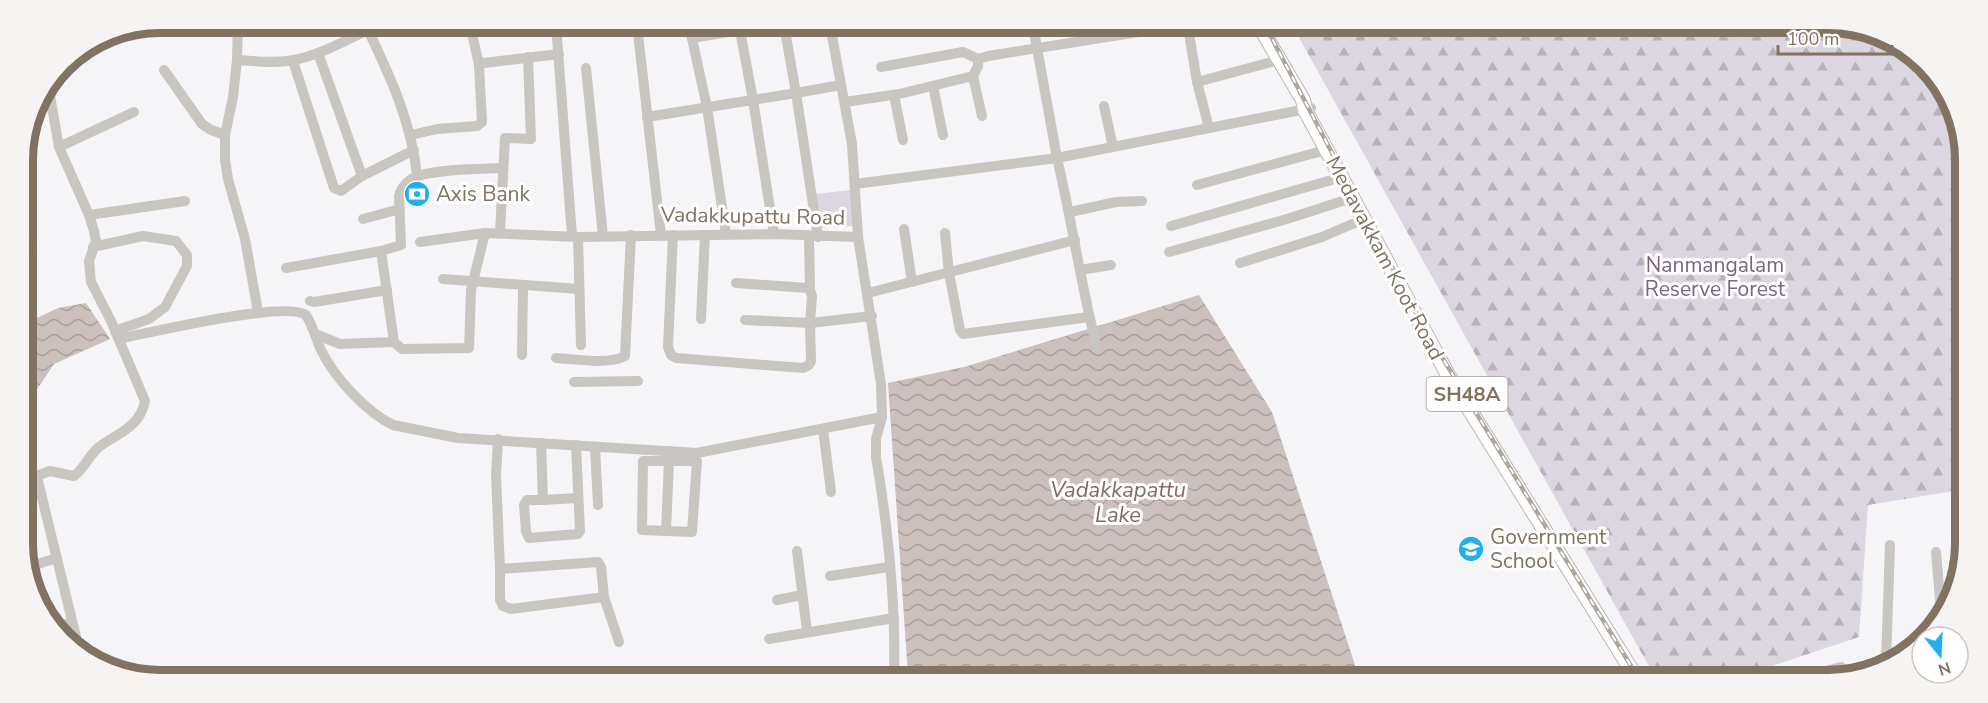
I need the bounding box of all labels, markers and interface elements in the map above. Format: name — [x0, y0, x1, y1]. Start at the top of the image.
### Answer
scale bar — [1778, 18, 1892, 56]
text: 100 m — [1787, 27, 1839, 51]
street label: Medavakkam Koot Road — [1319, 151, 1451, 365]
bank icon: Axis Bank — [402, 179, 432, 209]
place label: Axis Bank — [436, 180, 531, 208]
street label: Vadakkupattu Road — [660, 200, 845, 232]
park label: Nanmangalam Reserve Forest — [1645, 251, 1786, 303]
road number: SH48A — [1426, 377, 1508, 411]
water label: Vadakkapattu Lake — [1050, 475, 1186, 530]
place label: Government School — [1490, 523, 1607, 575]
school or university icon: Government School — [1456, 534, 1486, 564]
north arrow — [1910, 625, 1970, 685]
text: N — [1935, 656, 1953, 681]

